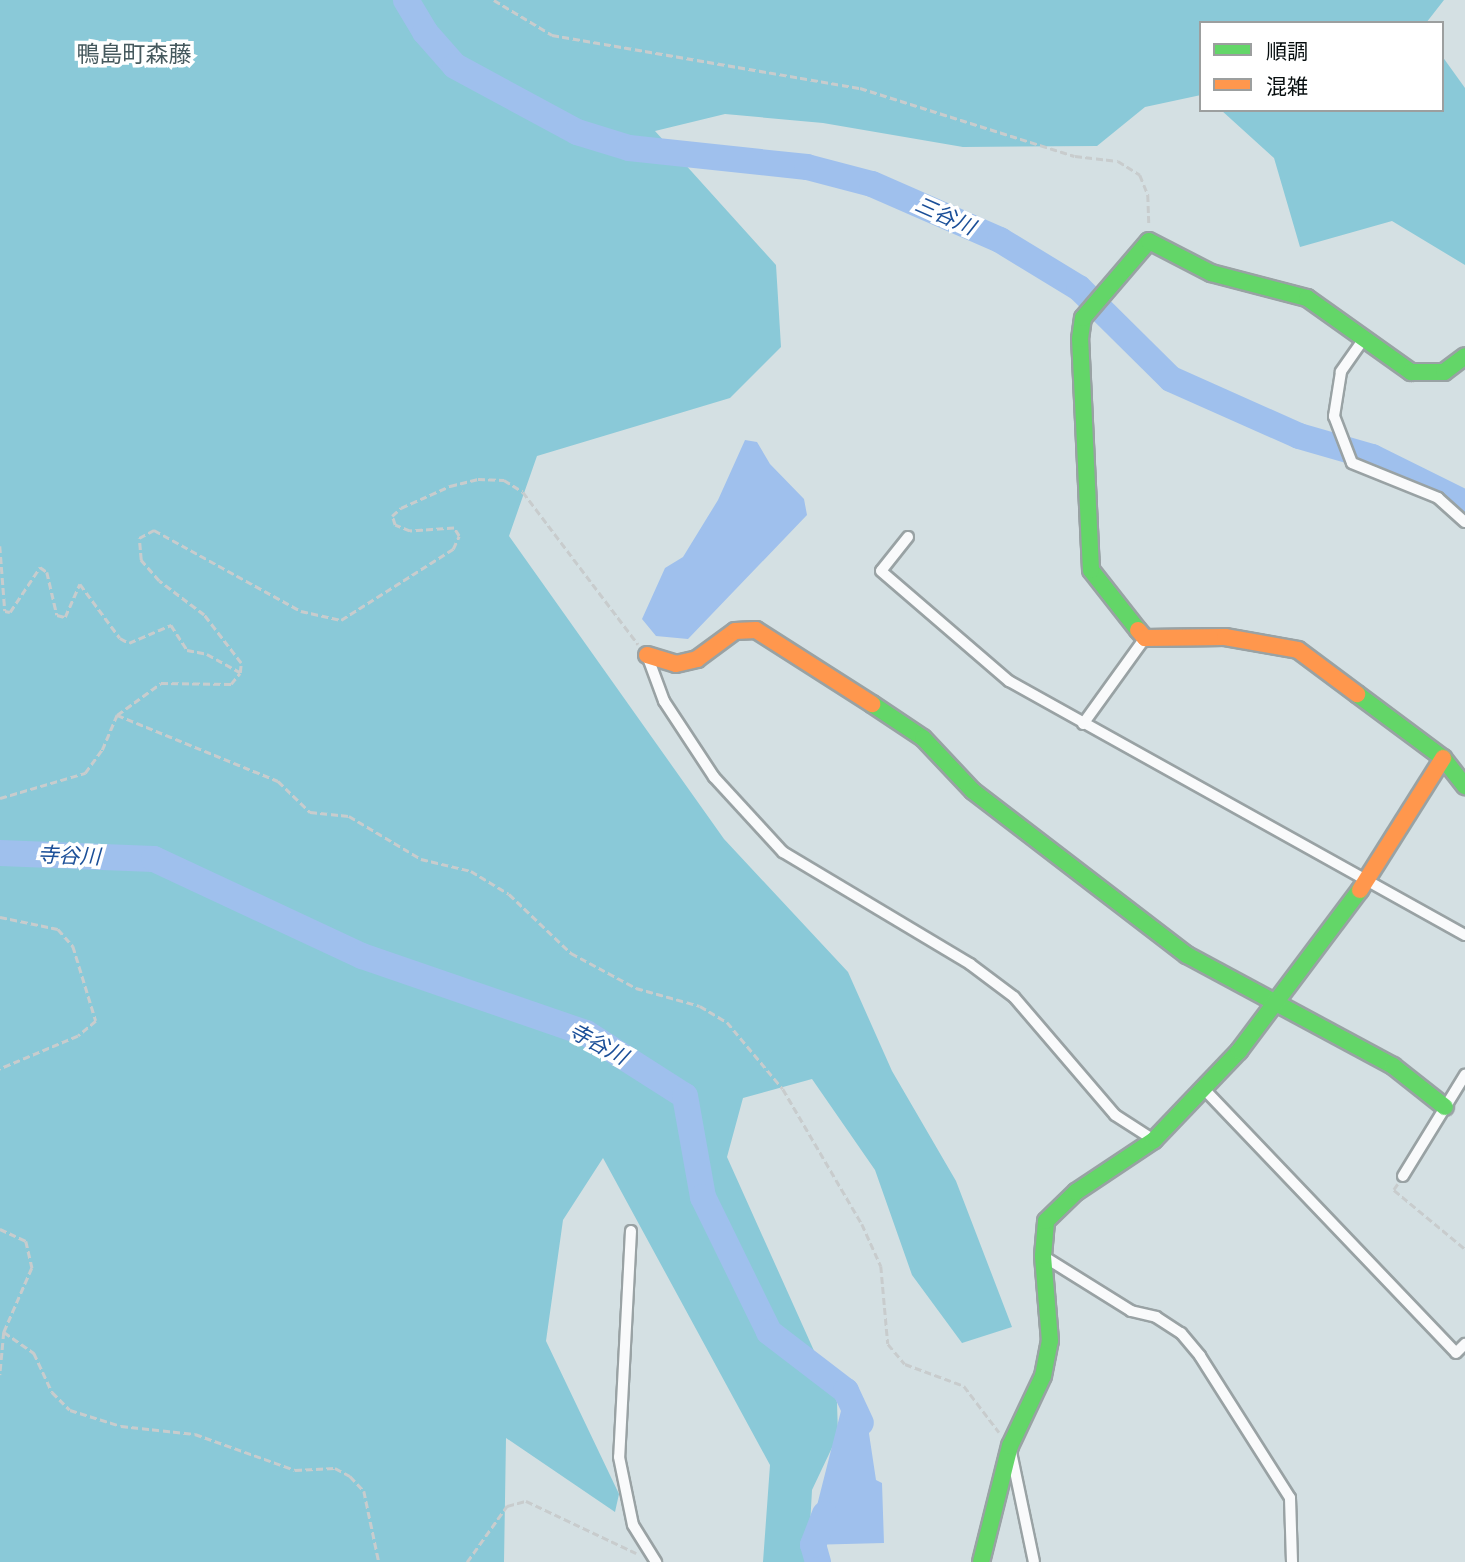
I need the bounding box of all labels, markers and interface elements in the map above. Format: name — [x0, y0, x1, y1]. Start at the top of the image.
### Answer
legend — [1199, 21, 1444, 112]
text: 順調 — [1266, 40, 1308, 64]
district label: 鴨島町森藤 — [77, 41, 191, 69]
text: 混雑 — [1266, 75, 1308, 99]
water label: 三谷川 — [911, 192, 979, 240]
water label: 寺谷川 — [37, 842, 101, 870]
water label: 寺谷川 — [564, 1018, 632, 1070]

